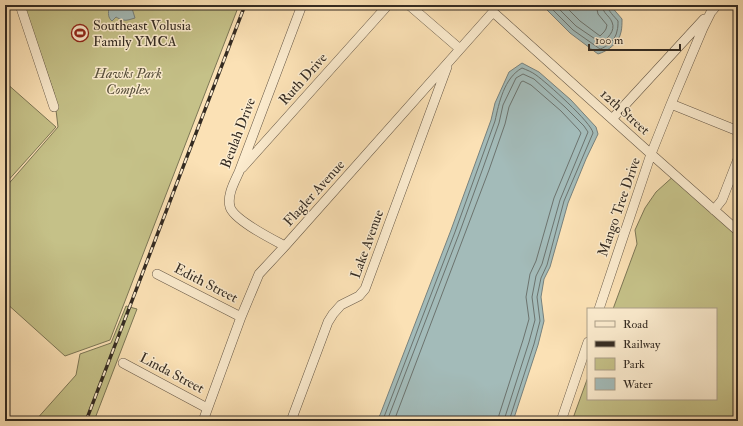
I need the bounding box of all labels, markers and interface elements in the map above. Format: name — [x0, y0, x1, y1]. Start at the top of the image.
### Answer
place label: Southeast Volusia Family YMCA — [93, 17, 191, 51]
sports icon: Southeast Volusia Family YMCA — [70, 23, 90, 43]
scale bar — [589, 26, 680, 52]
text: 100 m — [595, 33, 624, 48]
street label: Ruth Drive — [275, 49, 331, 108]
park label: Hawks Park Complex — [93, 65, 162, 98]
street label: 12th Street — [597, 85, 654, 139]
street label: Beulah Drive — [217, 95, 259, 171]
street label: Mango Tree Drive — [594, 155, 644, 259]
street label: Flagler Avenue — [280, 156, 348, 230]
street label: Lake Avenue — [347, 207, 387, 281]
street label: Edith Street — [171, 260, 241, 306]
legend — [587, 308, 717, 400]
text: Road — [623, 317, 648, 332]
text: Railway — [623, 337, 661, 352]
street label: Linda Street — [137, 349, 207, 397]
text: Park — [623, 357, 645, 372]
text: Water — [622, 377, 653, 392]

